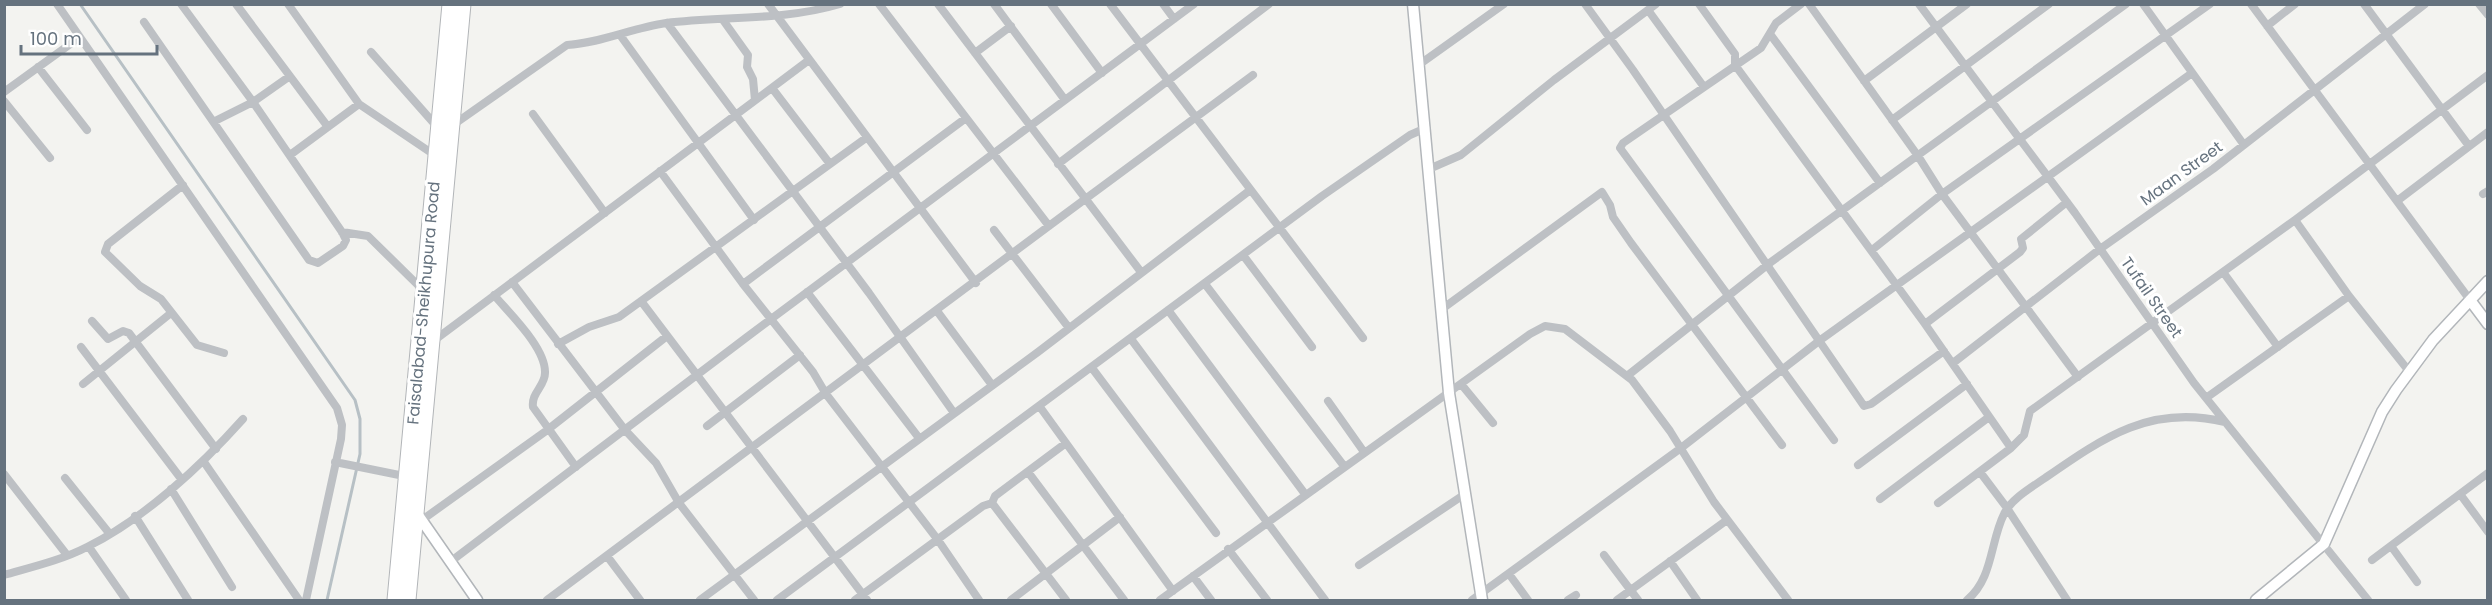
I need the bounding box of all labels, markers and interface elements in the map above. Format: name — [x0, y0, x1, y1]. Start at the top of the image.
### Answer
scale bar — [21, 18, 158, 56]
text: 100 m — [30, 26, 82, 51]
street label: Maan Street — [2135, 136, 2227, 211]
street label: Faisalabad-Sheikhupura Road — [401, 181, 446, 426]
street label: Tufail Street — [2115, 252, 2188, 343]

